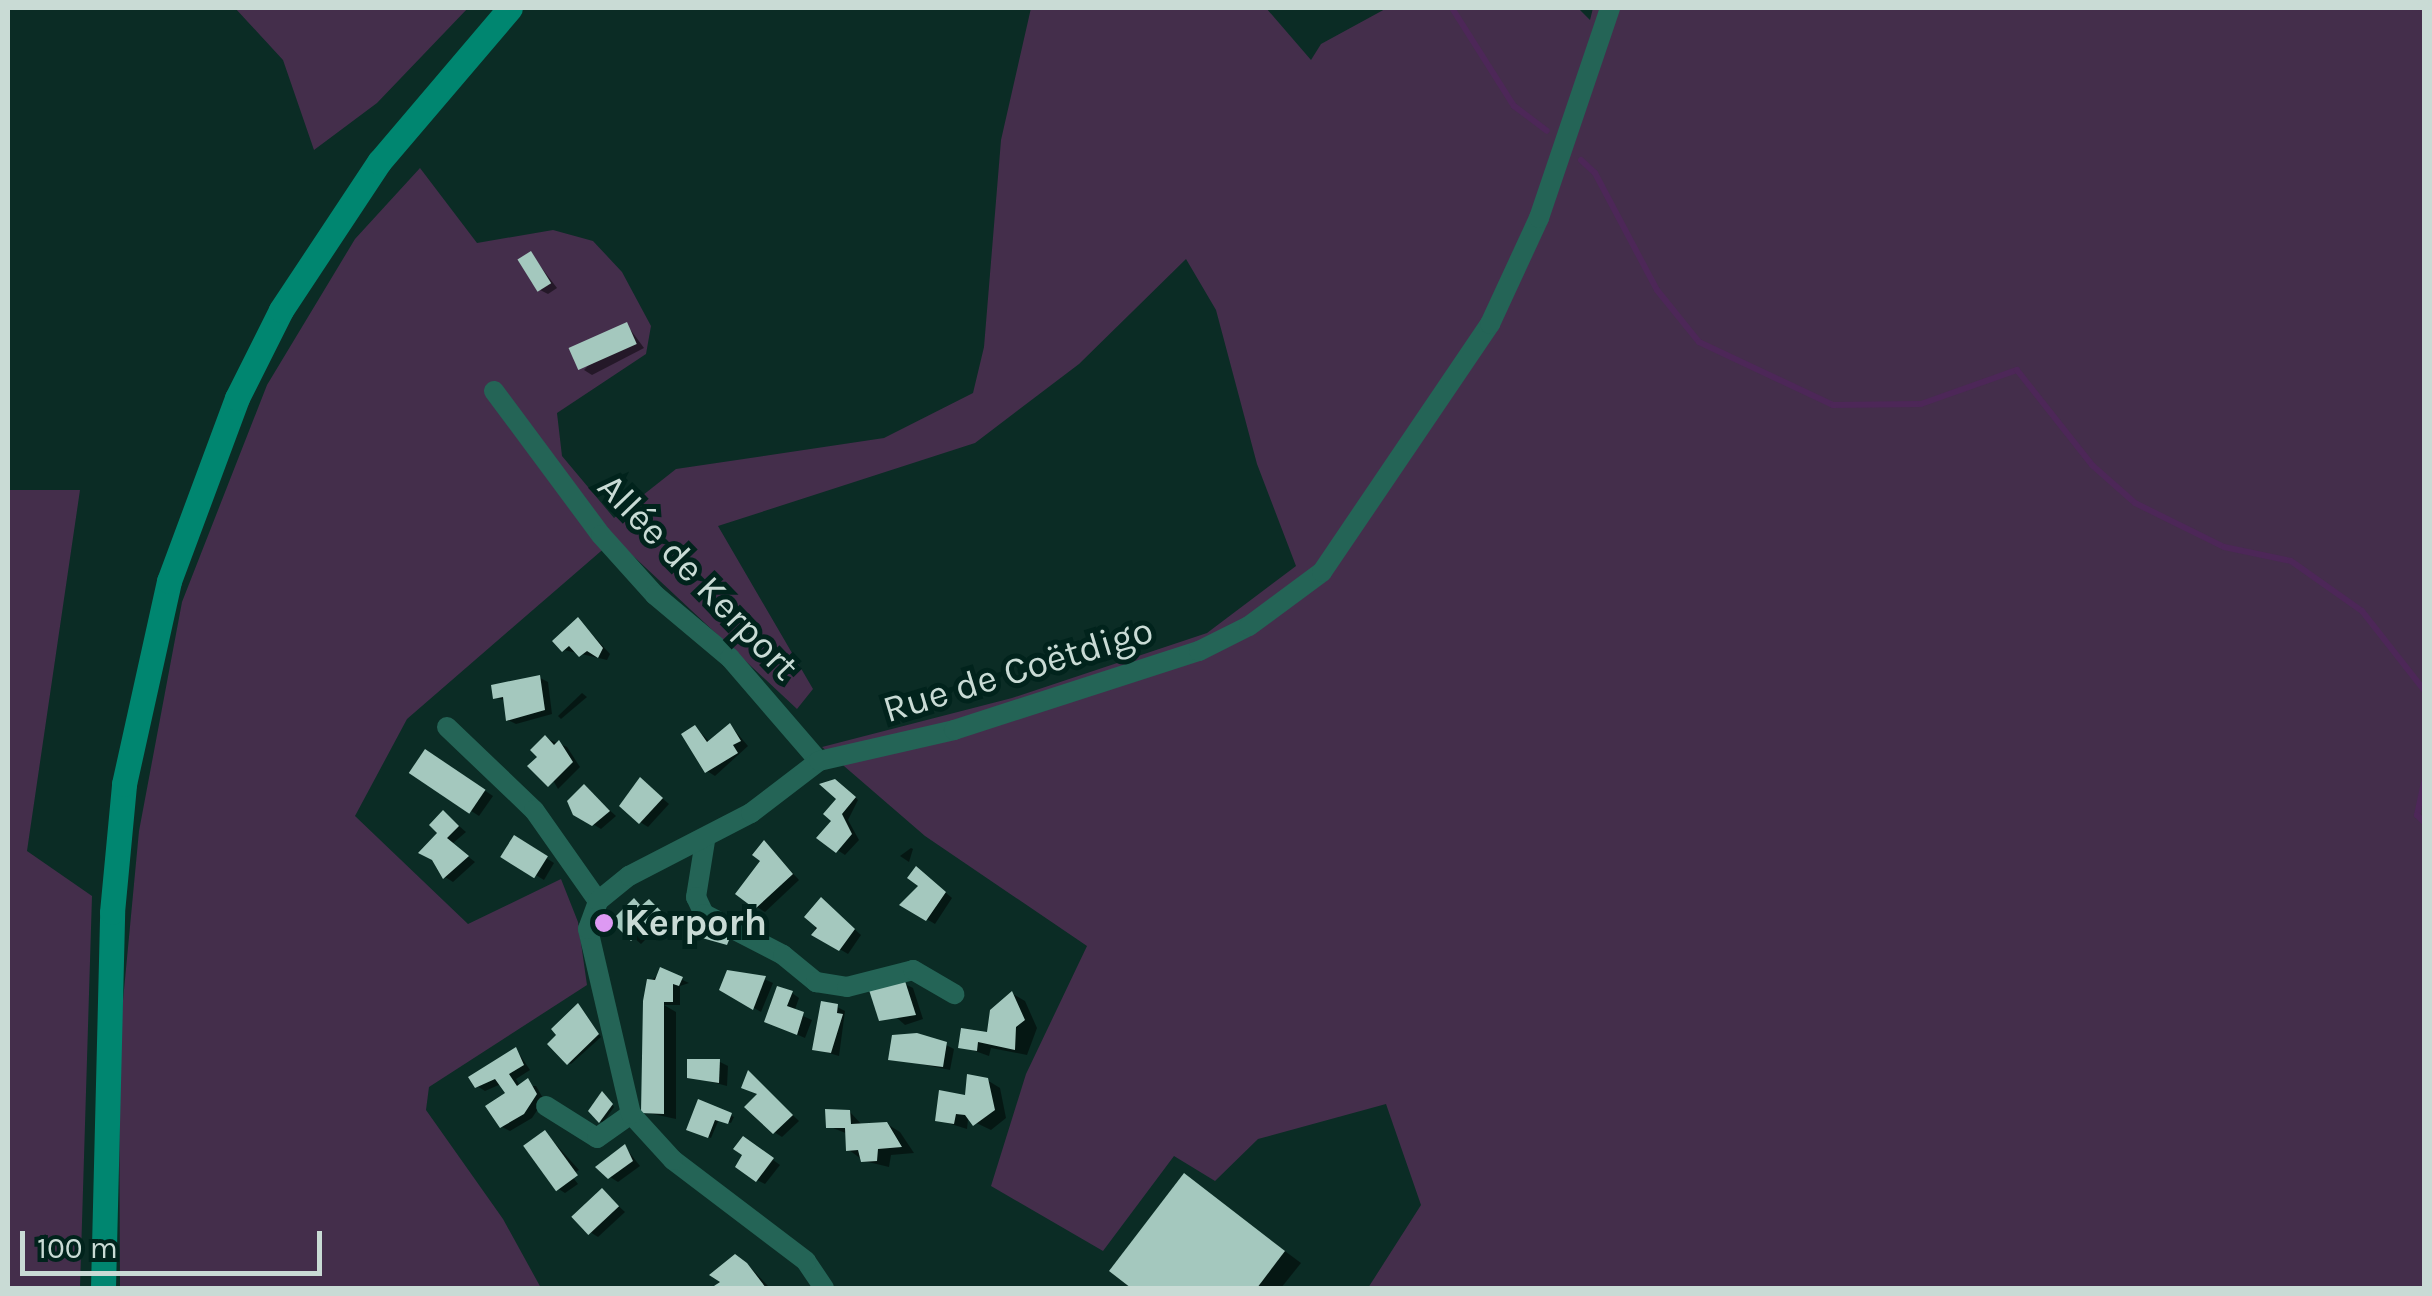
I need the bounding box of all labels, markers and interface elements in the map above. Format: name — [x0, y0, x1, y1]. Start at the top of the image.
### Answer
street label: Allée de Kerport — [588, 464, 808, 690]
street label: Rue de Coëtdigo — [878, 607, 1158, 733]
place label: Kerporh — [624, 900, 767, 946]
marker: Kerporh — [593, 912, 615, 934]
scale bar — [25, 1211, 328, 1273]
text: 100 m — [37, 1230, 118, 1266]

